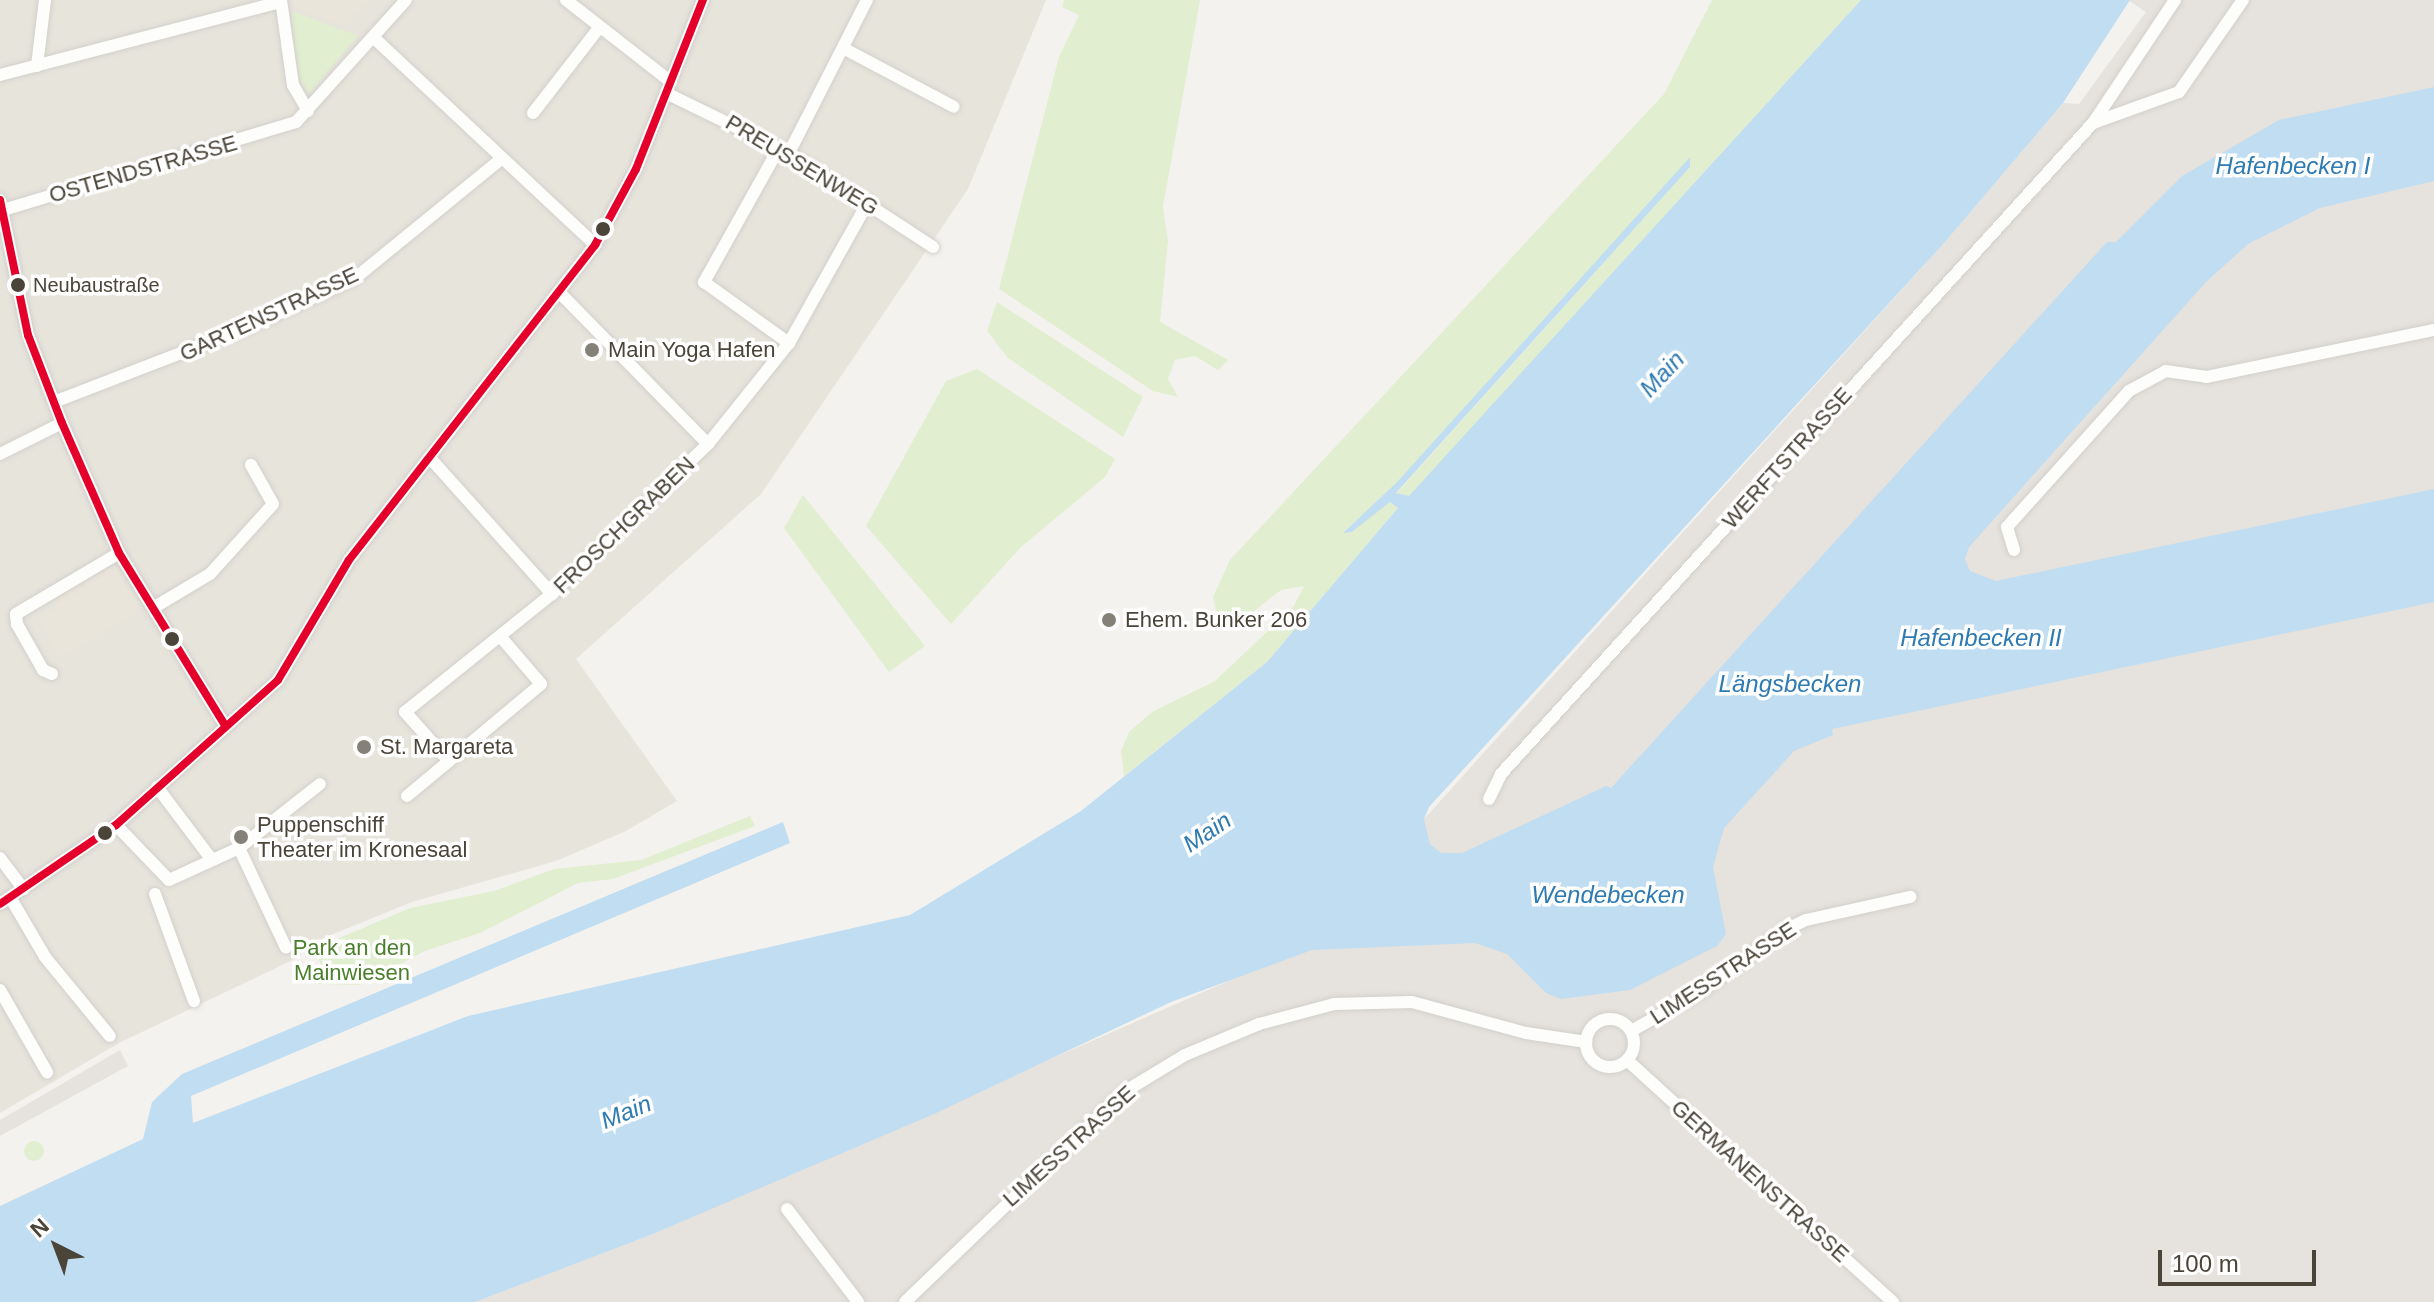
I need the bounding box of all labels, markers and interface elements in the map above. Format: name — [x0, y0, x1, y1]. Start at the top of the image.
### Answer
street label: PREUSSENWEG — [721, 109, 883, 221]
street label: OSTENDSTRASSE — [46, 130, 240, 208]
water label: Hafenbecken I — [2216, 152, 2370, 180]
unlabelled marker — [595, 221, 611, 237]
street label: GARTENSTRASSE — [176, 261, 362, 367]
place label: Neubaustraße — [33, 273, 160, 297]
marker: Neubaustraße — [10, 277, 26, 293]
place label: Main Yoga Hafen — [608, 337, 776, 363]
marker: Main Yoga Hafen — [583, 341, 601, 359]
water label: Main — [1634, 345, 1690, 403]
street label: WERFTSTRASSE — [1717, 382, 1857, 534]
street label: FROSCHGRABEN — [548, 451, 700, 599]
place label: Ehem. Bunker 206 — [1125, 607, 1307, 633]
marker: Ehem. Bunker 206 — [1100, 611, 1118, 629]
water label: Hafenbecken II — [1900, 624, 2062, 652]
unlabelled marker — [164, 631, 180, 647]
water label: Längsbecken — [1719, 670, 1861, 698]
place label: St. Margareta — [380, 734, 513, 760]
marker: St. Margareta — [355, 738, 373, 756]
water label: Main — [1177, 806, 1237, 858]
place label: Puppenschiff Theater im Kronesaal — [257, 811, 467, 862]
unlabelled marker — [97, 825, 113, 841]
marker: Puppenschiff Theater im Kronesaal — [232, 828, 250, 846]
water label: Wendebecken — [1532, 881, 1684, 909]
street label: LIMESSTRASSE — [1645, 916, 1801, 1030]
park label: Park an den Mainwiesen — [293, 934, 411, 986]
street label: LIMESSTRASSE — [997, 1080, 1141, 1212]
water label: Main — [596, 1089, 656, 1135]
street label: GERMANENSTRASSE — [1666, 1094, 1854, 1268]
north arrow — [16, 1206, 96, 1286]
text: N — [25, 1213, 54, 1242]
scale bar — [2162, 1234, 2320, 1284]
text: 100 m — [2172, 1250, 2239, 1277]

